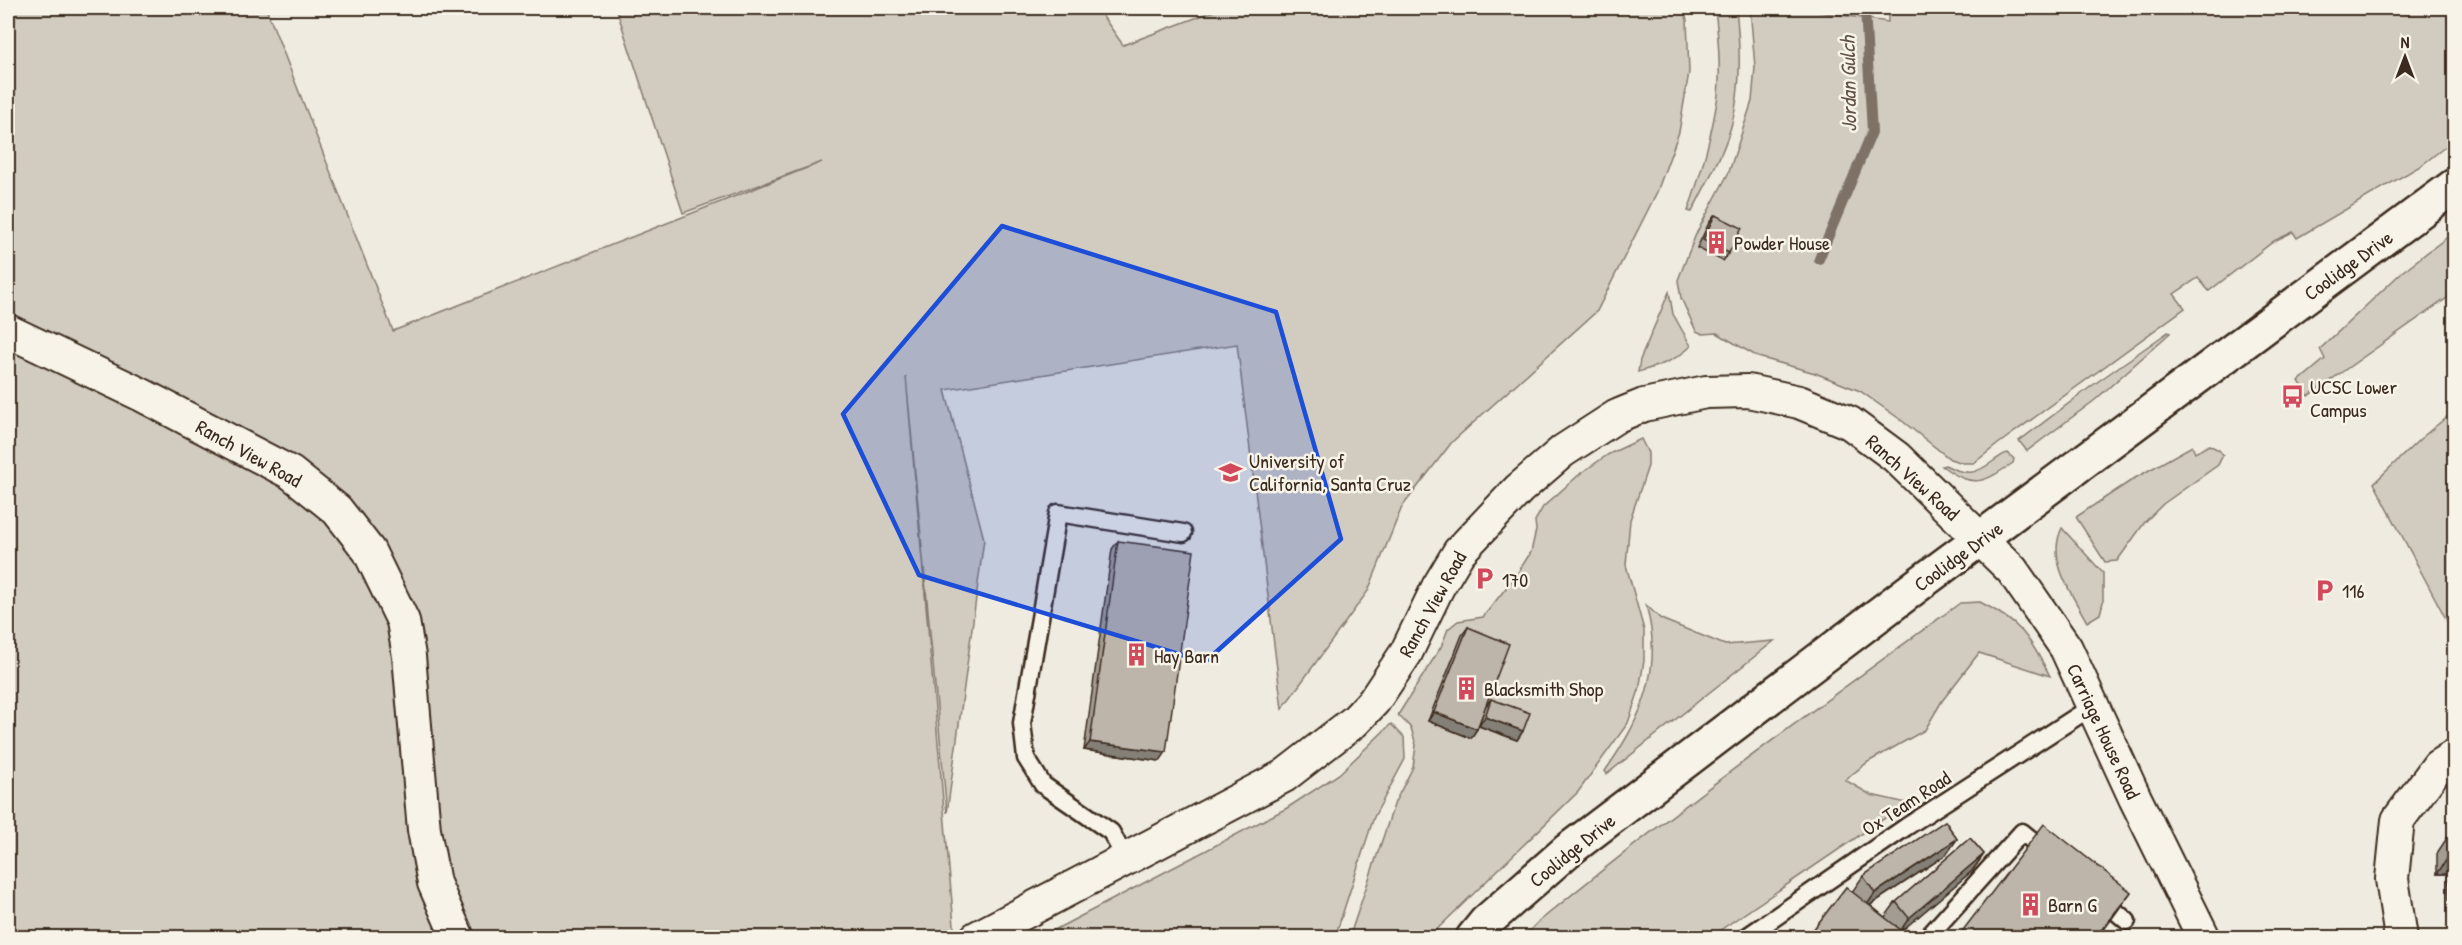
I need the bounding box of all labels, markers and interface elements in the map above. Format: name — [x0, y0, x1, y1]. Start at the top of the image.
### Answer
north arrow — [2375, 27, 2435, 87]
text: N — [2401, 31, 2410, 53]
water label: Jordan Gulch — [1833, 35, 1863, 132]
street label: Coolidge Drive — [2298, 224, 2398, 306]
building icon: Powder House — [1703, 229, 1729, 255]
place label: Powder House — [1734, 229, 1830, 256]
place label: UCSC Lower Campus — [2310, 373, 2397, 423]
bus stop icon: UCSC Lower Campus — [2279, 384, 2305, 410]
street label: Ranch View Road — [191, 413, 307, 493]
street label: Ranch View Road — [1860, 428, 1966, 526]
place label: University of California, Santa Cruz — [1249, 447, 1412, 497]
school or university icon: University of California, Santa Cruz — [1218, 459, 1244, 485]
street label: Coolidge Drive — [1908, 515, 2008, 597]
street label: Ranch View Road — [1392, 546, 1472, 662]
parking icon: 170 — [1471, 566, 1497, 592]
place label: 170 — [1502, 566, 1528, 593]
parking icon: 116 — [2311, 577, 2337, 603]
place label: 116 — [2342, 577, 2365, 604]
building icon: Hay Barn — [1123, 642, 1149, 668]
place label: Hay Barn — [1154, 642, 1219, 669]
street label: Carriage House Road — [2061, 659, 2147, 803]
building icon: Blacksmith Shop — [1453, 675, 1479, 701]
place label: Blacksmith Shop — [1484, 675, 1604, 702]
street label: Ox Team Road — [1856, 764, 1956, 842]
street label: Coolidge Drive — [1523, 807, 1621, 893]
building icon: Barn G — [2017, 891, 2043, 917]
place label: Barn G — [2048, 891, 2097, 918]

